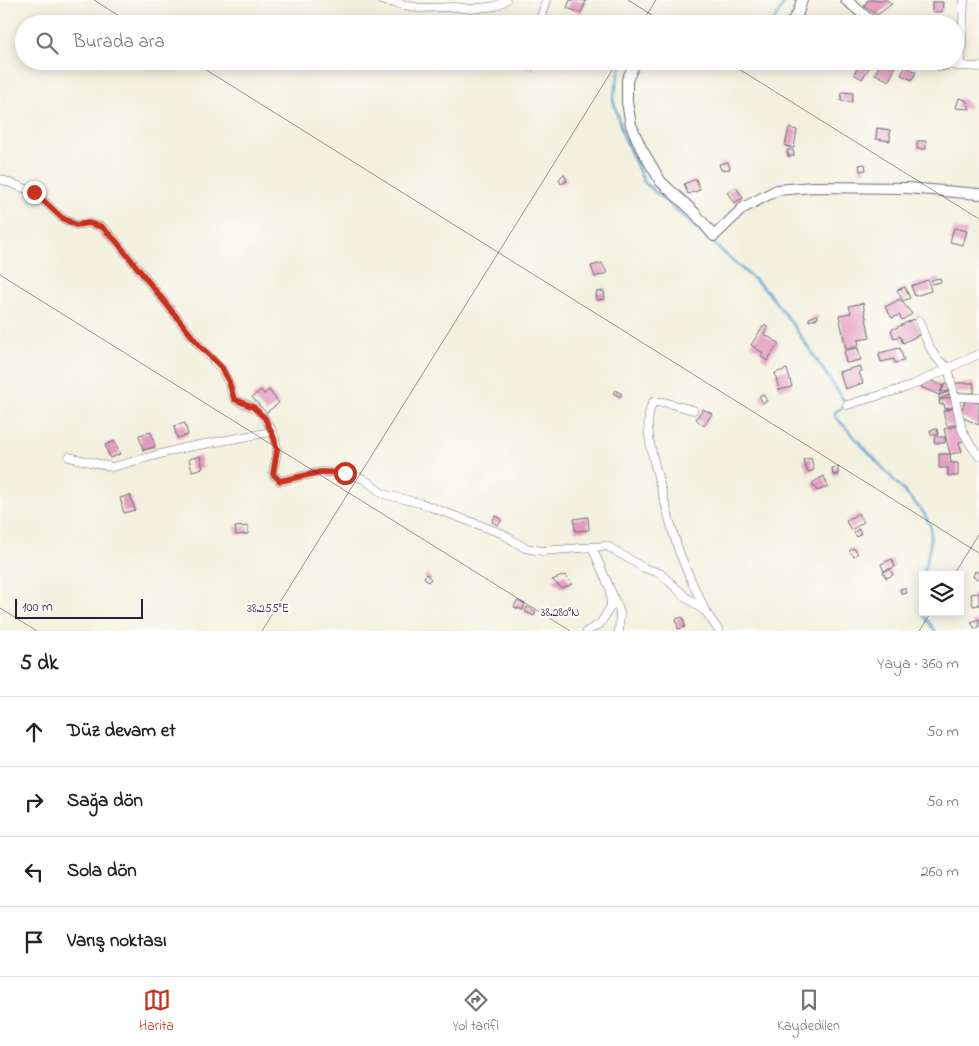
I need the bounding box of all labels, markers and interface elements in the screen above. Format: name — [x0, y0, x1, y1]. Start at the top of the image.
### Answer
search box — [15, 15, 964, 70]
icon: search — [33, 29, 61, 57]
text: Burada ara — [73, 29, 165, 56]
route end — [23, 181, 46, 204]
route start — [334, 462, 357, 485]
map controls — [919, 571, 964, 616]
button: layers — [919, 571, 964, 616]
scale bar — [15, 596, 142, 619]
text: 100 m — [22, 597, 53, 618]
text: 38.255°E — [247, 600, 289, 618]
text: 38.280°N — [541, 604, 579, 622]
text: 5 dk — [20, 649, 58, 679]
text: Yaya · 360 m — [877, 652, 959, 676]
icon: ahead — [20, 718, 48, 746]
text: Düz devam et — [67, 718, 176, 745]
text: 50 m — [927, 720, 959, 744]
icon: right — [20, 788, 48, 816]
text: Sağa dön — [67, 788, 143, 815]
text: 50 m — [927, 790, 959, 814]
icon: left — [20, 858, 48, 886]
text: Sola dön — [67, 858, 137, 885]
text: 260 m — [921, 860, 959, 884]
icon: arrive — [20, 928, 48, 956]
text: Varış noktası — [67, 928, 167, 955]
tab: Harita — [139, 986, 174, 1037]
tab: Yol tarifi — [452, 986, 499, 1037]
tab: Kaydedilen — [777, 986, 840, 1037]

